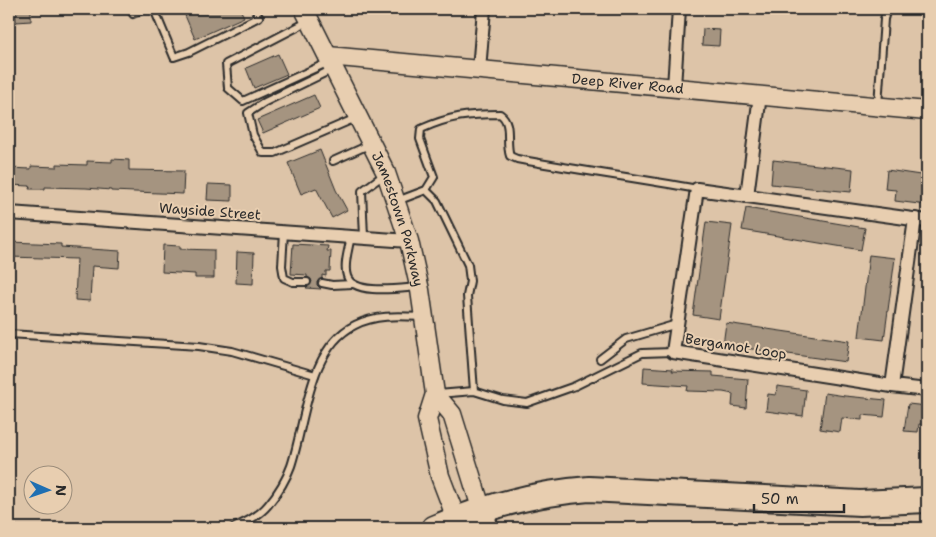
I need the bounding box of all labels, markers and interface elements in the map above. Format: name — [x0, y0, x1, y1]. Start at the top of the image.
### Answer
street label: Deep River Road — [571, 69, 685, 98]
street label: Jamestown Parkway — [368, 148, 428, 288]
street label: Wayside Street — [158, 198, 262, 224]
street label: Bergamot Loop — [684, 329, 788, 363]
north arrow — [22, 464, 72, 514]
scale bar — [754, 482, 844, 514]
text: N — [52, 485, 70, 496]
text: 50 m — [761, 489, 799, 509]

